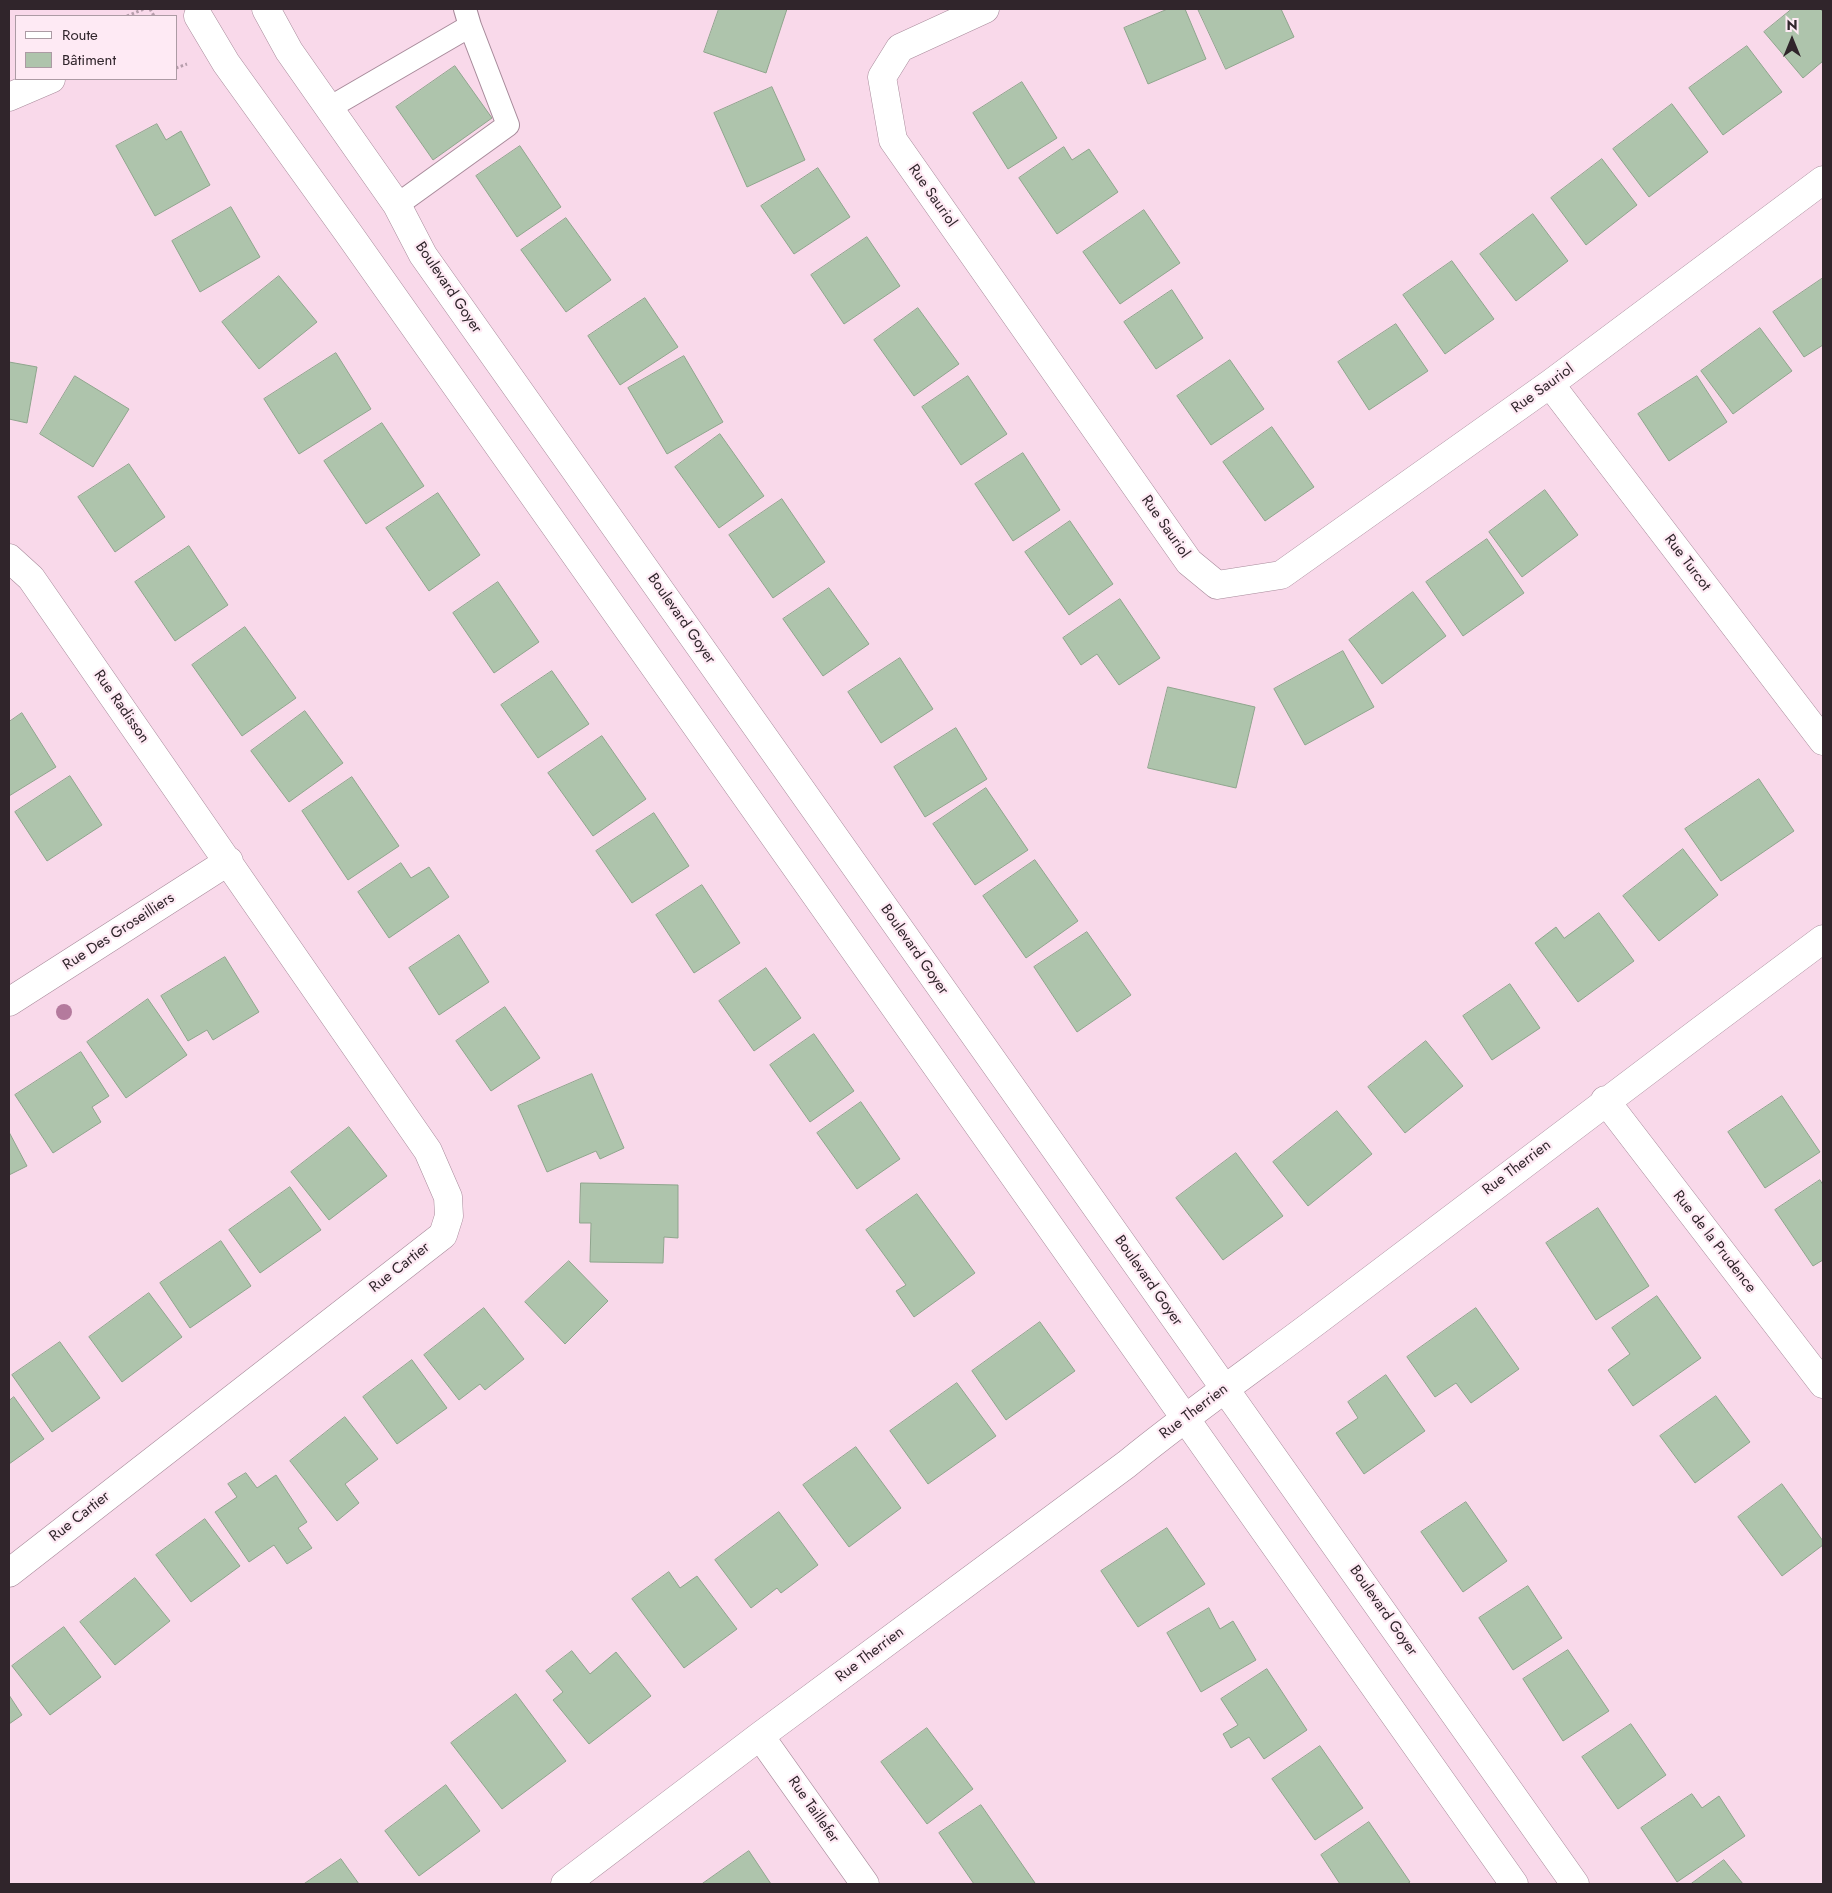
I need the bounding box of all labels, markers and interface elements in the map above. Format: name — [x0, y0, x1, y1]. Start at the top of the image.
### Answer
legend — [15, 15, 178, 80]
north arrow — [1767, 15, 1817, 65]
text: N — [1786, 15, 1798, 35]
text: Route — [62, 24, 98, 46]
text: Bâtiment — [62, 49, 116, 71]
street label: Rue Sauriol — [904, 161, 960, 231]
street label: Boulevard Goyer — [411, 239, 485, 337]
street label: Rue Sauriol — [1508, 360, 1578, 418]
street label: Rue Sauriol — [1137, 492, 1193, 562]
street label: Rue Turcot — [1660, 531, 1714, 595]
street label: Boulevard Goyer — [643, 570, 719, 668]
street label: Rue Radisson — [89, 667, 153, 747]
street label: Rue Des Groseilliers — [60, 889, 178, 975]
street label: Boulevard Goyer — [876, 901, 952, 999]
street label: Rue Therrien — [1479, 1136, 1555, 1200]
street label: Rue de la Prudence — [1669, 1187, 1759, 1297]
street label: Boulevard Goyer — [1110, 1232, 1186, 1330]
street label: Rue Cartier — [366, 1239, 434, 1297]
street label: Rue Therrien — [1156, 1380, 1232, 1444]
street label: Rue Cartier — [46, 1488, 114, 1546]
street label: Boulevard Goyer — [1345, 1562, 1421, 1660]
street label: Rue Therrien — [832, 1623, 908, 1687]
street label: Rue Taillefer — [784, 1773, 842, 1847]

